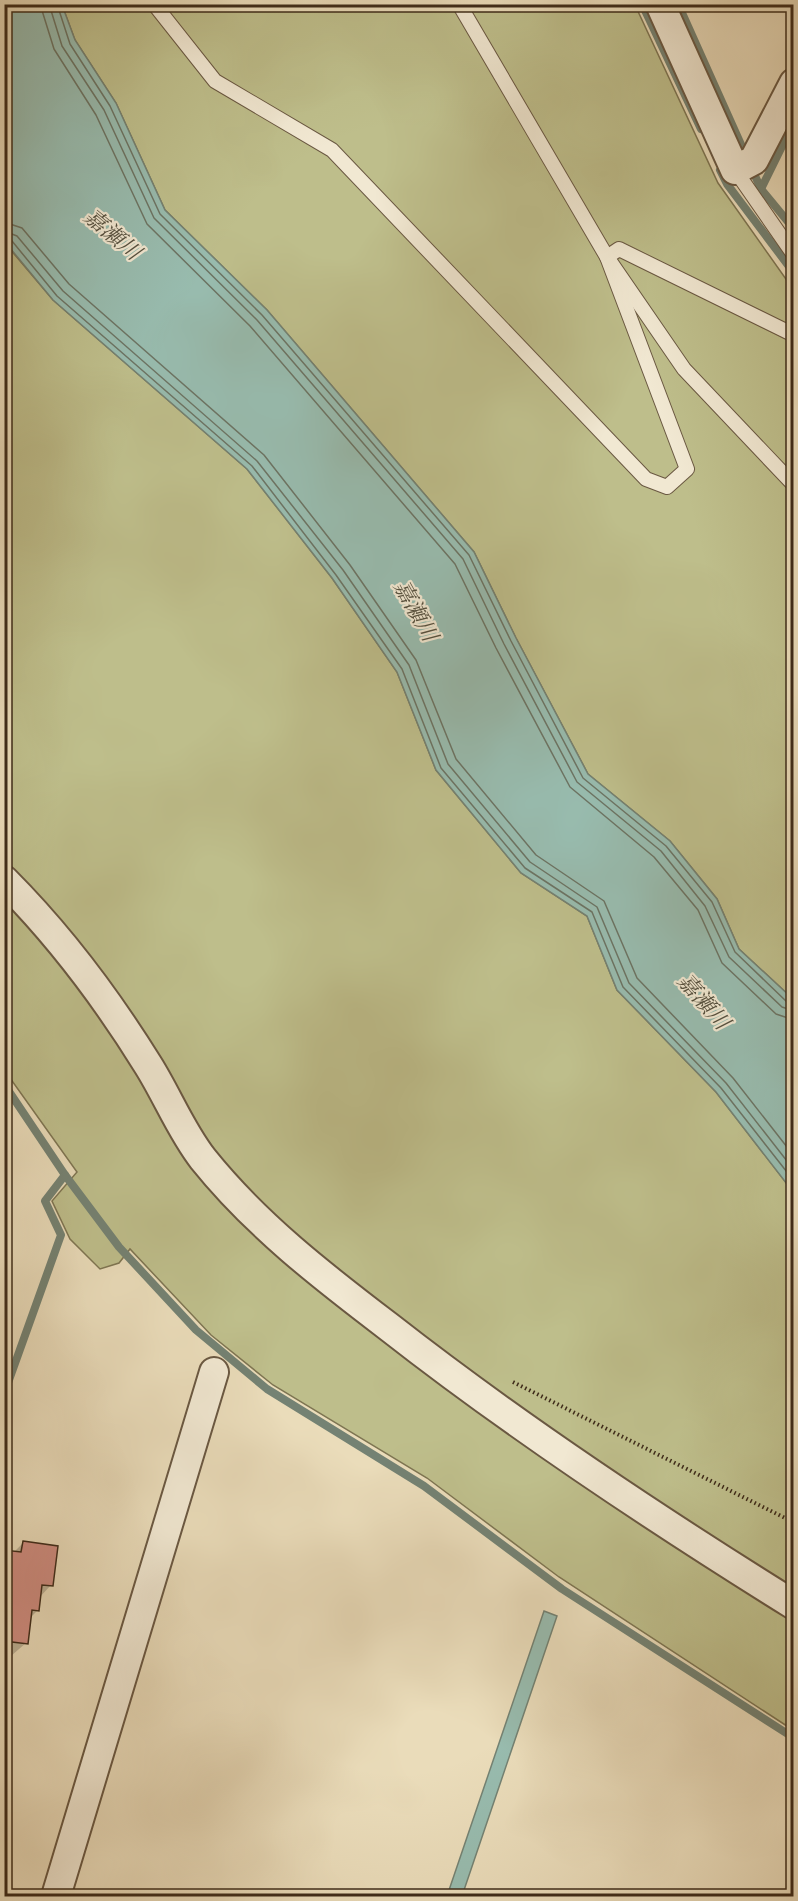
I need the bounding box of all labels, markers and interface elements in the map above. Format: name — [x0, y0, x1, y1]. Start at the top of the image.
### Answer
water label: 嘉瀬川 — [78, 203, 147, 268]
water label: 嘉瀬川 — [387, 576, 444, 648]
water label: 嘉瀬川 — [671, 968, 736, 1037]

